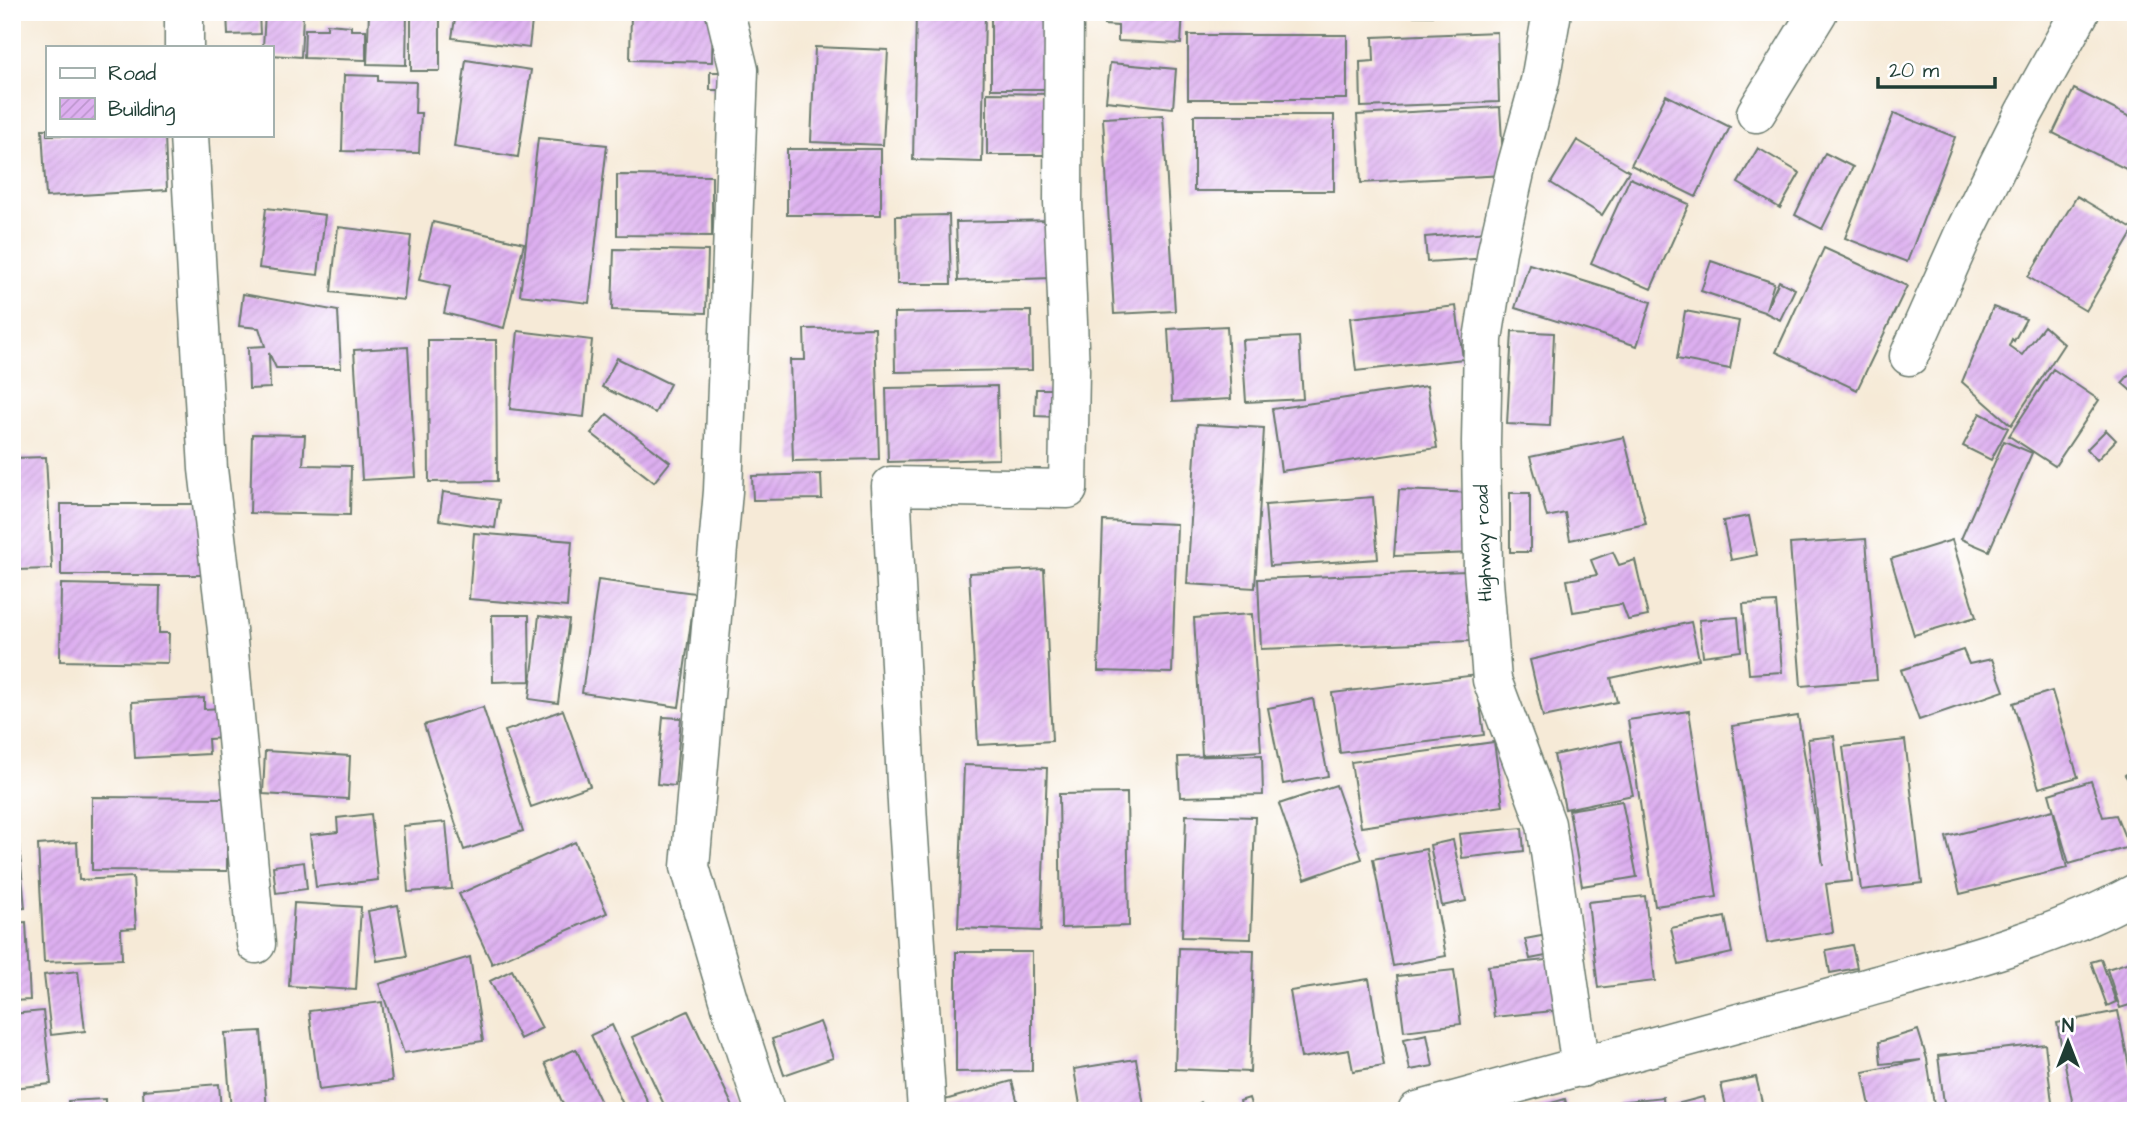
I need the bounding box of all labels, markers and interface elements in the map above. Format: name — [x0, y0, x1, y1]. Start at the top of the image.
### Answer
legend — [46, 46, 273, 136]
scale bar — [1878, 46, 1996, 90]
text: 20 m — [1889, 56, 1940, 85]
text: Road — [108, 59, 156, 88]
text: Building — [108, 95, 176, 126]
street label: Highway road — [1468, 484, 1501, 602]
north arrow — [2032, 1007, 2102, 1078]
text: N — [2062, 1013, 2074, 1040]

